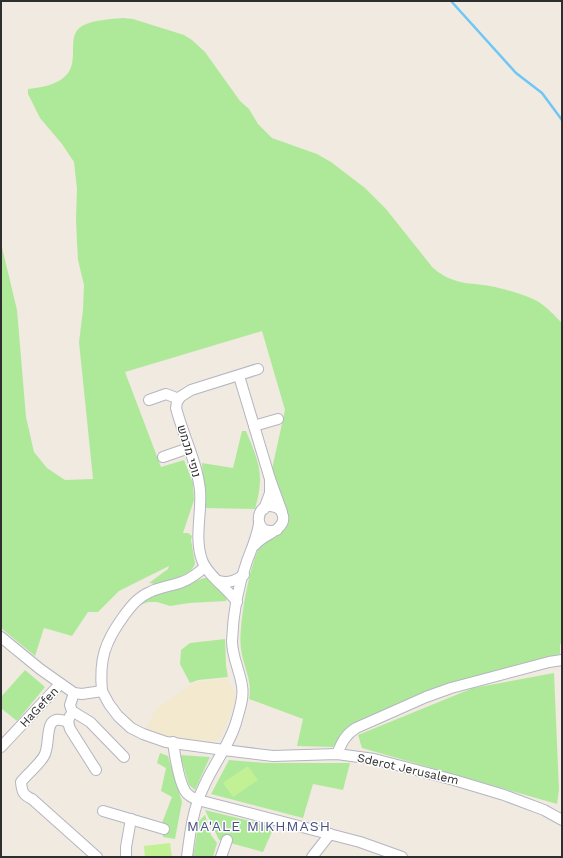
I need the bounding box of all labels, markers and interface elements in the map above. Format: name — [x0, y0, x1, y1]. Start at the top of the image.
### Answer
street label: נופי מכמש — [174, 423, 204, 479]
street label: HaGefen — [17, 684, 61, 730]
street label: Sderot Jerusalem — [356, 750, 460, 788]
district label: MA'ALE MIKHMASH — [187, 818, 331, 834]

